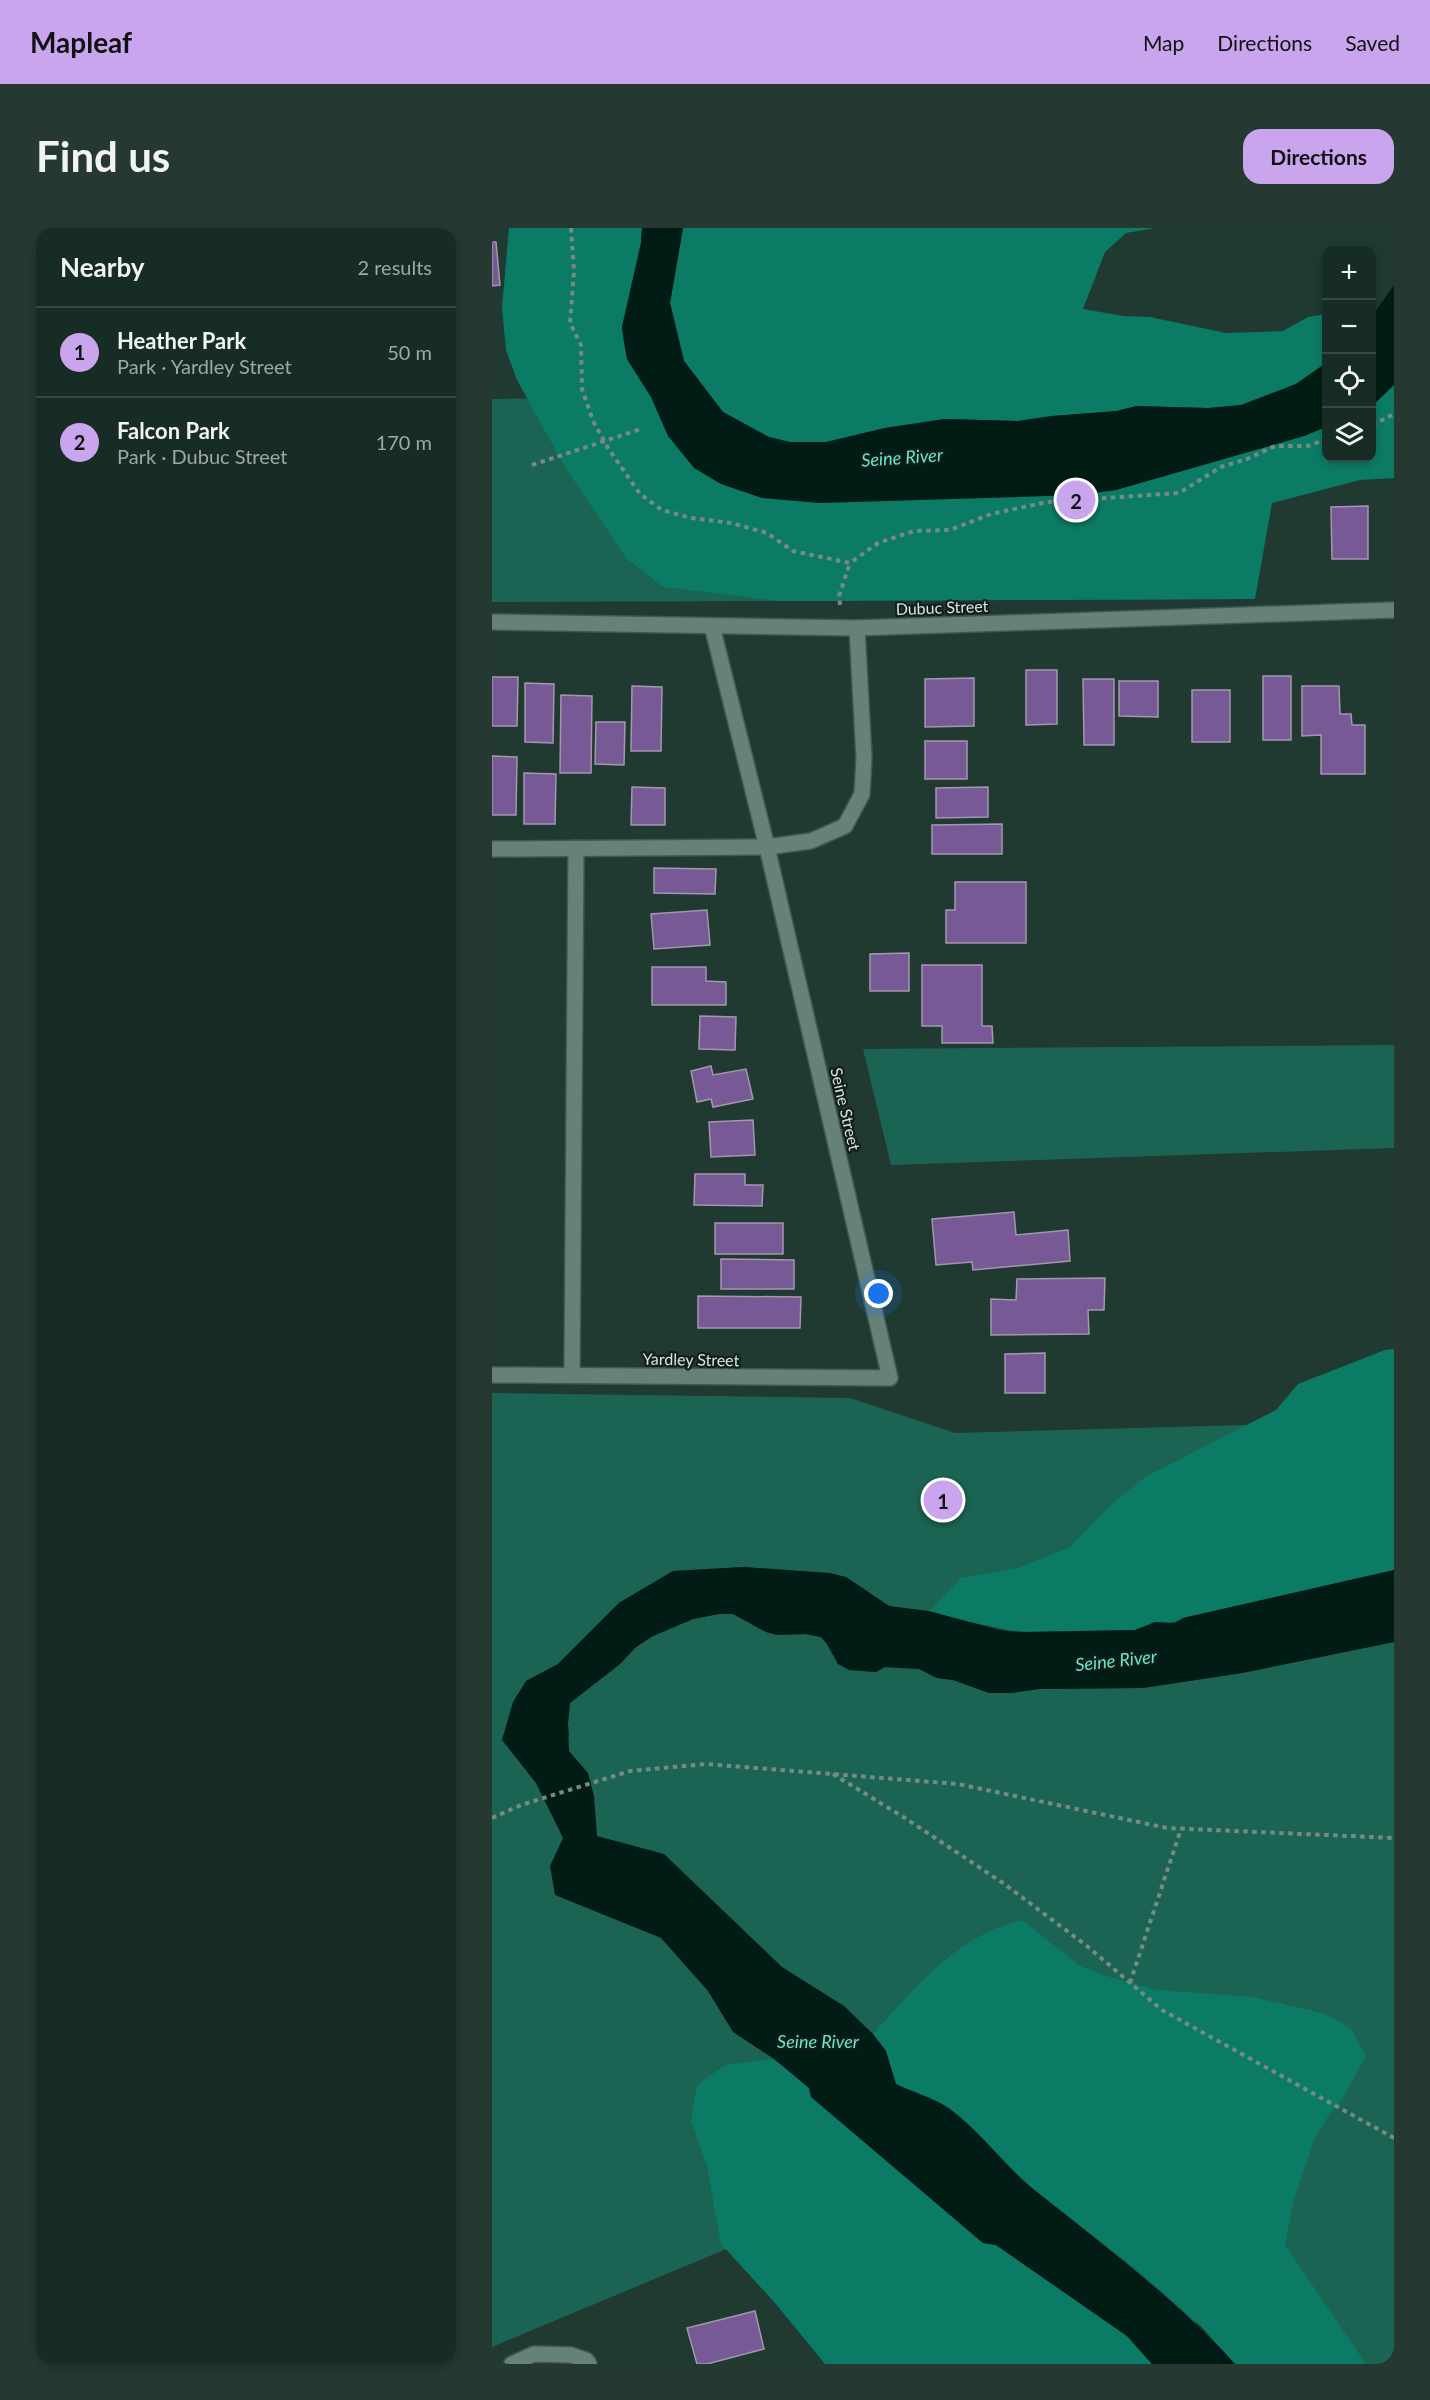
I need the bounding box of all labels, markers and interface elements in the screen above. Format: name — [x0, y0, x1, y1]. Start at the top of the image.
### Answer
text: Mapleaf — [30, 25, 132, 59]
text: Map — [1143, 30, 1184, 55]
text: Directions — [1217, 30, 1312, 55]
text: Saved — [1345, 30, 1400, 55]
button: Directions — [1243, 129, 1394, 184]
text: Find us — [36, 131, 170, 181]
map controls — [1322, 246, 1376, 462]
button: + — [1322, 246, 1376, 300]
text: Nearby — [60, 251, 145, 283]
text: 2 results — [357, 255, 432, 279]
button: − — [1322, 300, 1376, 354]
text: Heather Park — [117, 327, 246, 354]
text: 1 — [74, 340, 85, 364]
text: 50 m — [387, 340, 432, 364]
text: Park · Yardley Street — [117, 354, 292, 378]
button: locate — [1322, 354, 1376, 408]
button: layers — [1322, 408, 1376, 462]
text: Falcon Park — [117, 417, 230, 444]
text: 2 — [74, 430, 85, 454]
text: 170 m — [376, 430, 432, 454]
water label: Seine River — [860, 443, 944, 471]
text: Park · Dubuc Street — [117, 444, 287, 468]
pin: 2 — [1056, 478, 1096, 522]
street label: Dubuc Street — [895, 596, 989, 618]
street label: Seine Street — [827, 1066, 865, 1153]
your location — [864, 1279, 893, 1308]
street label: Yardley Street — [642, 1349, 740, 1369]
pin: 1 — [924, 1478, 962, 1522]
water label: Seine River — [1074, 1645, 1159, 1675]
water label: Seine River — [777, 2030, 860, 2052]

